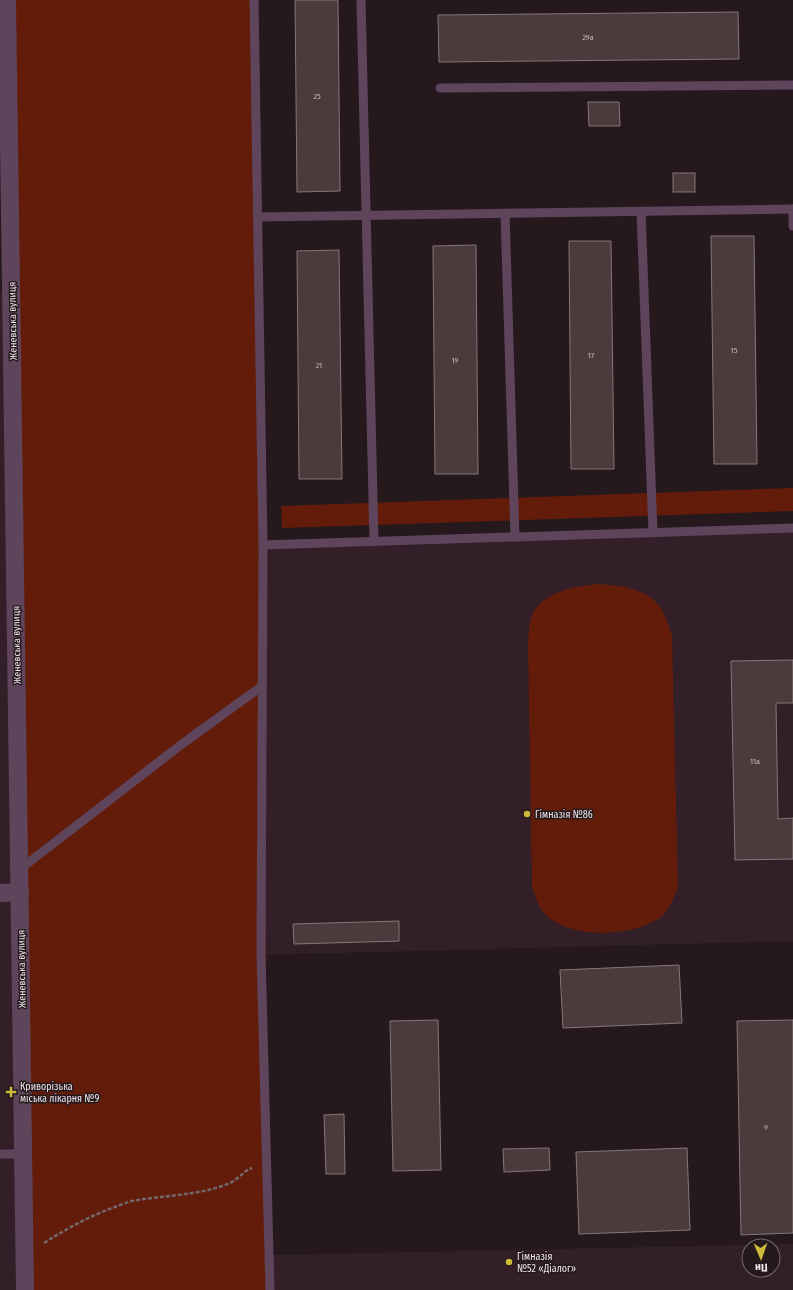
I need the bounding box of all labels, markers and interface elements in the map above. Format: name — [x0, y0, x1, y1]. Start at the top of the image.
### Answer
house number: 29а — [582, 33, 594, 42]
house number: 25 — [313, 92, 321, 101]
street label: Женевська вулиця — [6, 282, 20, 360]
house number: 15 — [731, 346, 738, 355]
house number: 17 — [588, 351, 595, 360]
house number: 19 — [451, 356, 459, 365]
house number: 21 — [316, 361, 322, 370]
street label: Женевська вулиця — [10, 606, 24, 684]
house number: 11а — [750, 757, 760, 766]
place label: Гімназія №86 — [535, 808, 593, 821]
marker: Гімназія №86 — [522, 809, 532, 819]
street label: Женевська вулиця — [15, 930, 29, 1008]
place label: Криворізька міська лікарня №9 — [20, 1080, 99, 1105]
marker: Криворізька міська лікарня №9 — [5, 1086, 17, 1098]
house number: 9 — [764, 1123, 768, 1132]
north arrow — [741, 1238, 781, 1278]
place label: Гімназія №52 «Діалог» — [517, 1250, 576, 1275]
marker: Гімназія №52 «Діалог» — [504, 1257, 514, 1267]
text: Пн — [755, 1261, 768, 1274]

